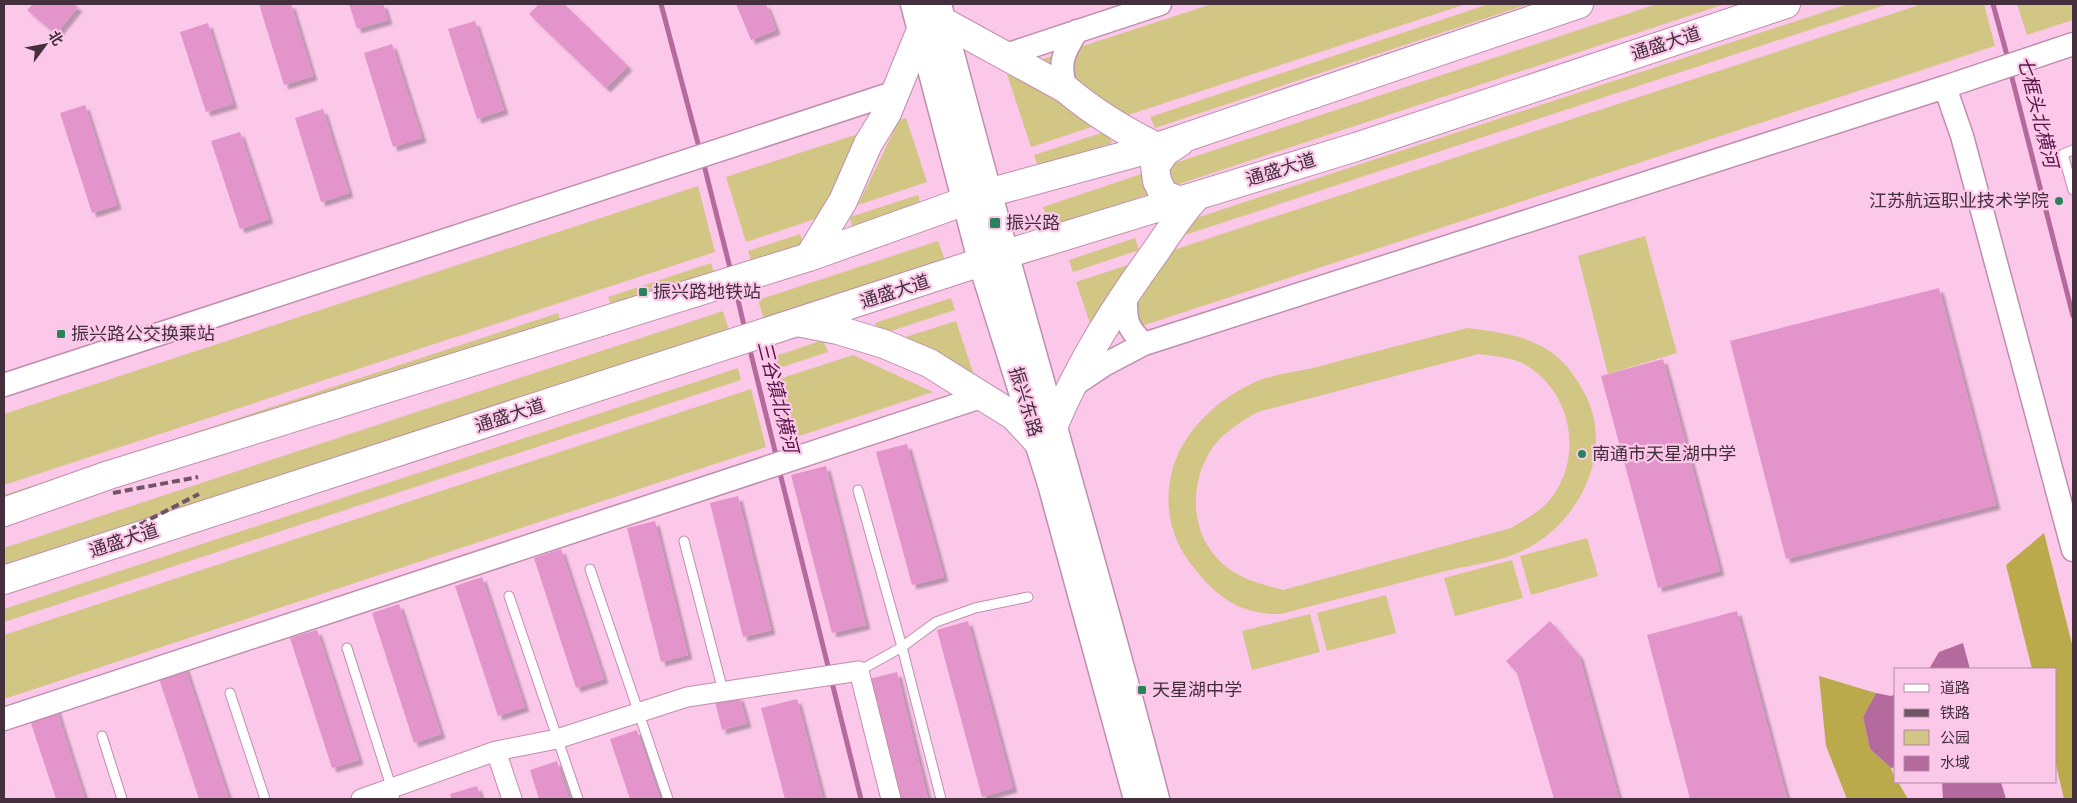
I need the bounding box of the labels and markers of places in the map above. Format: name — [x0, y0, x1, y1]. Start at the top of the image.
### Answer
place label: 江苏航运职业技术学院 — [1869, 188, 2049, 215]
marker: 江苏航运职业技术学院 — [2053, 195, 2065, 207]
place label: 振兴路 — [1006, 210, 1060, 237]
marker: 振兴路 — [988, 216, 1002, 230]
place label: 振兴路地铁站 — [653, 279, 761, 306]
marker: 振兴路地铁站 — [637, 286, 649, 298]
place label: 振兴路公交换乘站 — [71, 321, 215, 348]
marker: 振兴路公交换乘站 — [55, 328, 67, 340]
place label: 南通市天星湖中学 — [1592, 441, 1736, 468]
marker: 南通市天星湖中学 — [1576, 448, 1588, 460]
place label: 天星湖中学 — [1152, 677, 1242, 704]
marker: 天星湖中学 — [1136, 684, 1148, 696]

